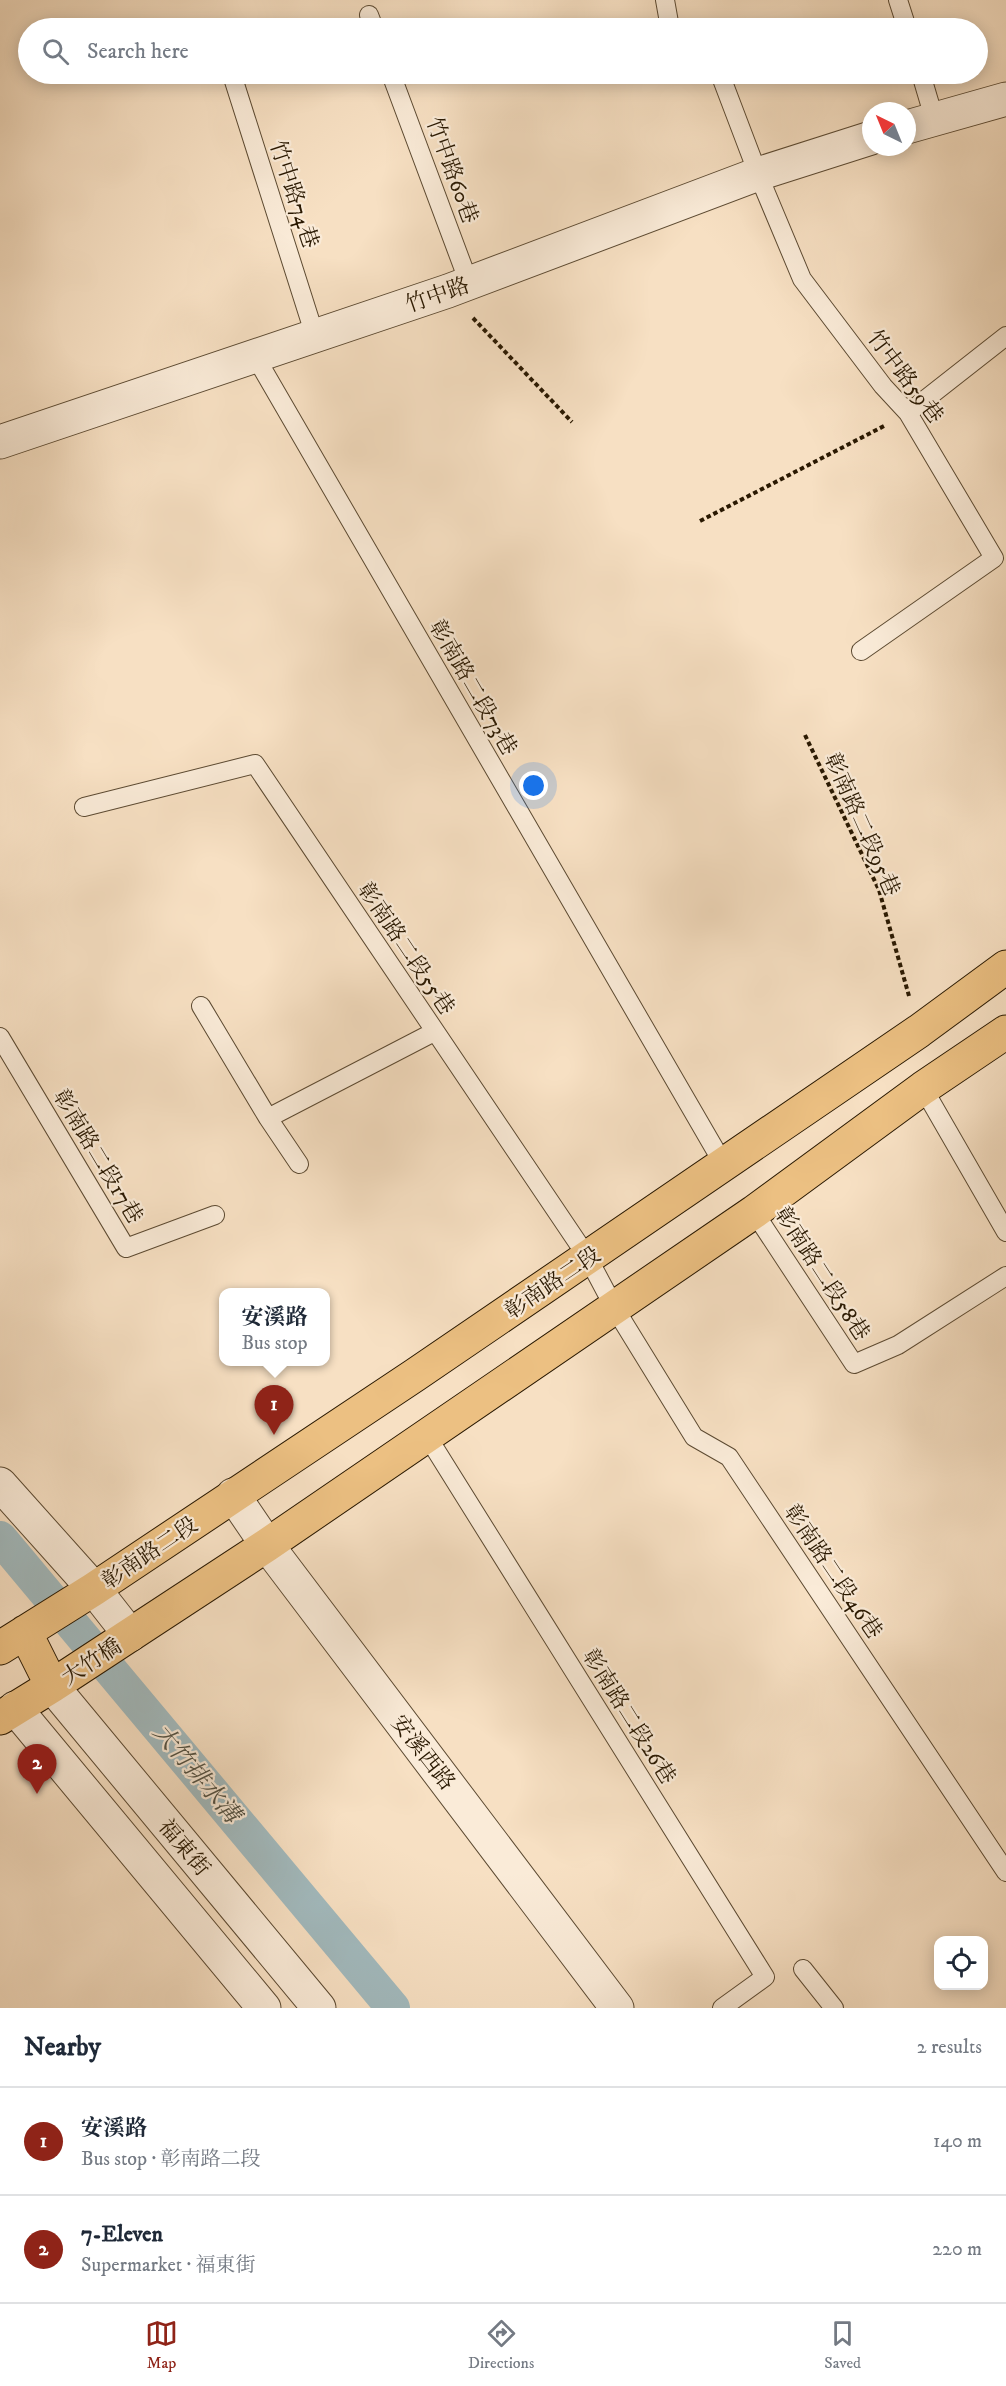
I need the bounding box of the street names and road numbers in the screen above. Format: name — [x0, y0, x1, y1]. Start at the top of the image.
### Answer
street label: 竹中路60巷 — [420, 114, 483, 227]
street label: 竹中路74巷 — [263, 137, 324, 252]
street label: 竹中路 — [402, 272, 473, 319]
street label: 竹中路59巷 — [861, 325, 949, 429]
street label: 彰南路二段73巷 — [423, 615, 522, 760]
street label: 彰南路二段95巷 — [818, 749, 905, 900]
street label: 彰南路二段55巷 — [352, 878, 460, 1020]
street label: 彰南路二段17巷 — [47, 1085, 148, 1229]
street label: 彰南路二段58巷 — [769, 1202, 875, 1346]
street label: 彰南路二段 — [500, 1241, 606, 1325]
street label: 彰南路二段46巷 — [778, 1500, 888, 1644]
street label: 彰南路二段 — [97, 1511, 203, 1595]
street label: 大竹橋 — [57, 1633, 127, 1692]
street label: 彰南路二段26巷 — [576, 1644, 681, 1789]
street label: 安溪西路 — [385, 1710, 461, 1796]
street label: 福東街 — [152, 1814, 215, 1882]

